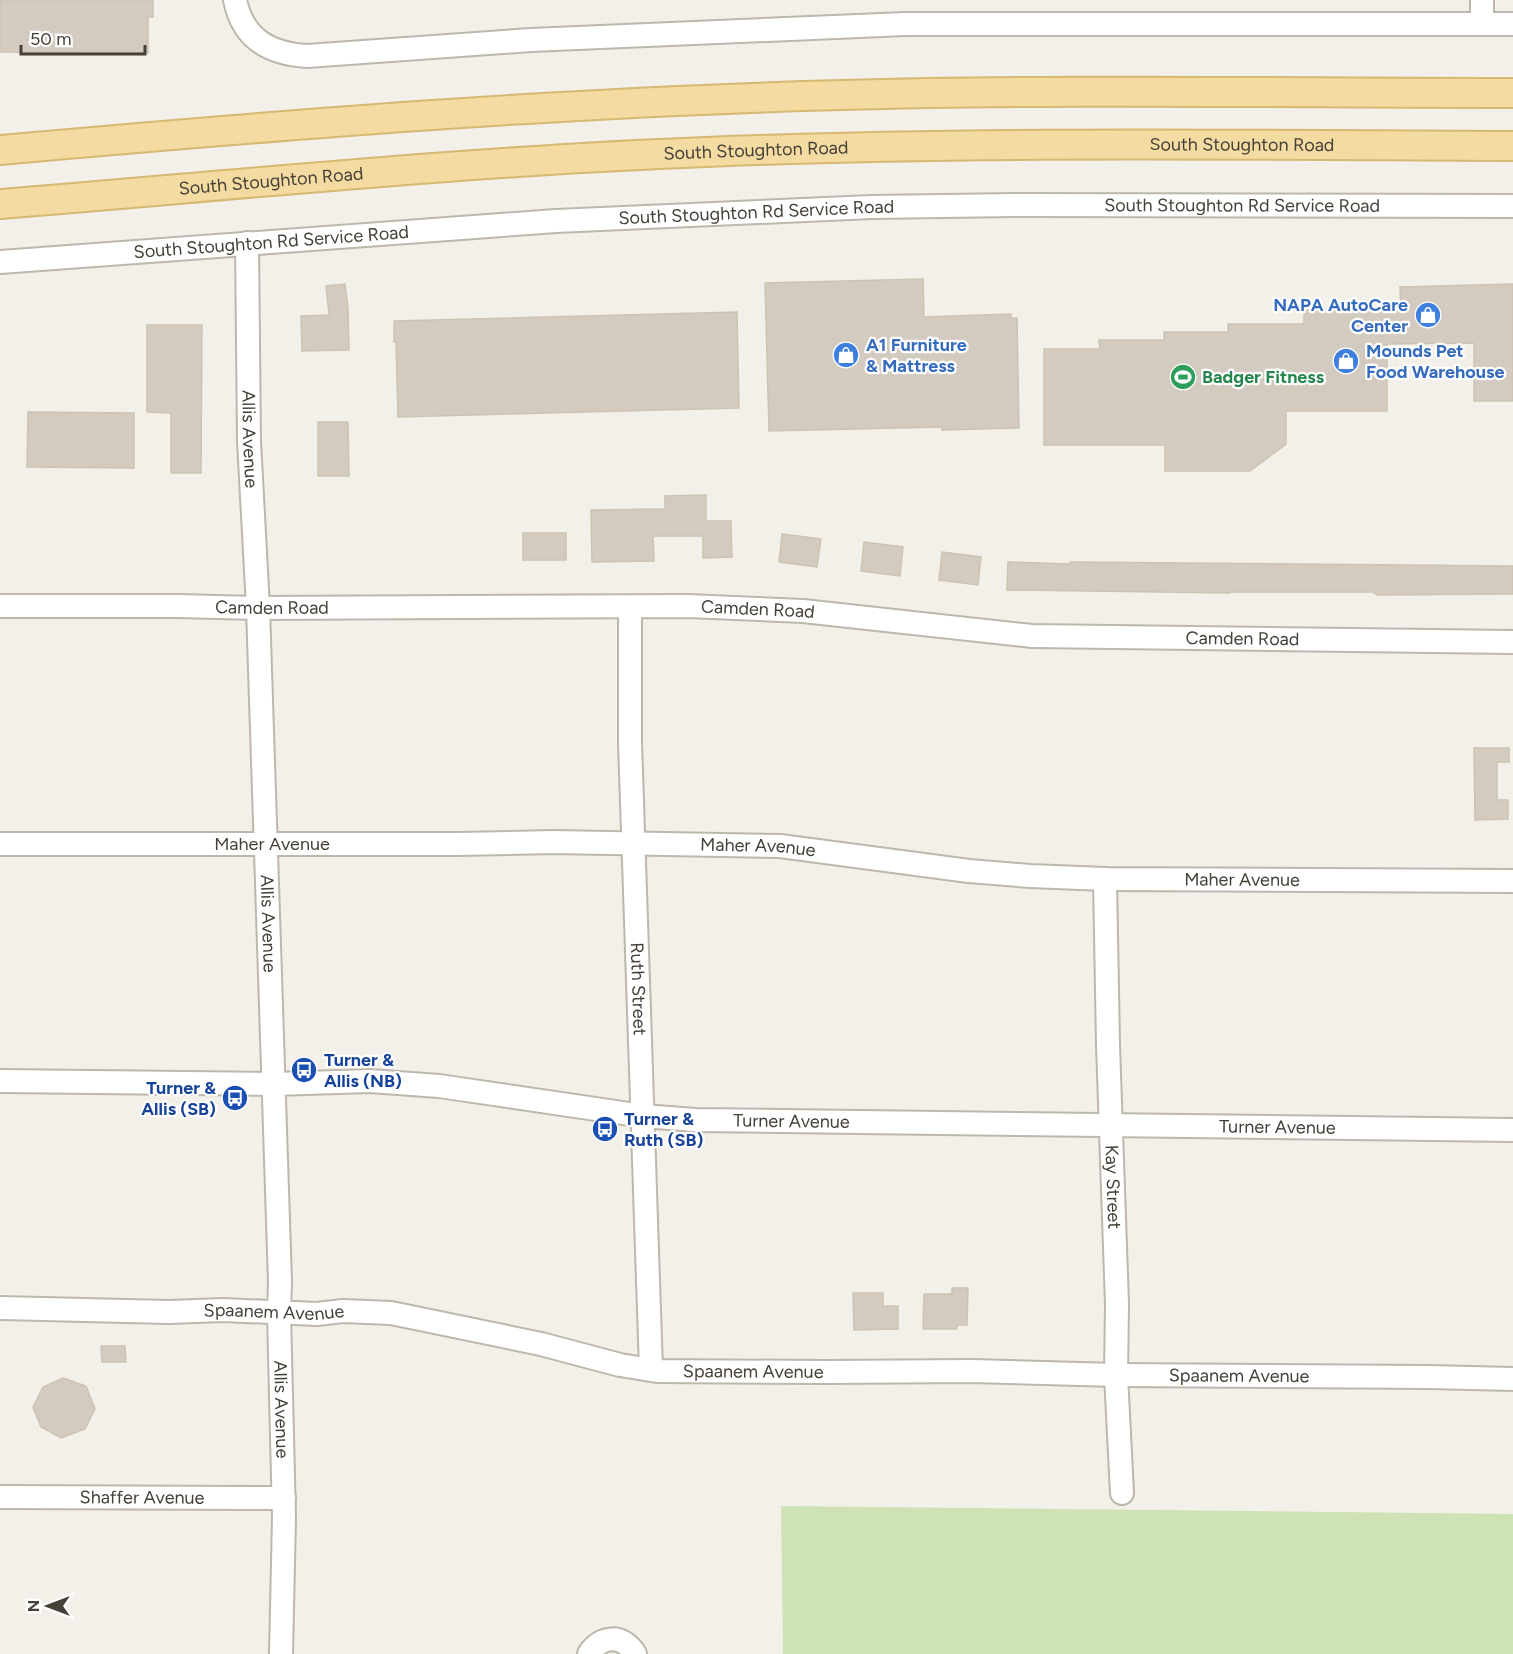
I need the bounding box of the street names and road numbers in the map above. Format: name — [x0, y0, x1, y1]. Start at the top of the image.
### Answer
street label: South Stoughton Road — [1149, 133, 1335, 156]
street label: South Stoughton Road — [663, 136, 849, 165]
street label: South Stoughton Road — [178, 162, 364, 200]
street label: South Stoughton Rd Service Road — [1104, 194, 1380, 217]
street label: South Stoughton Rd Service Road — [618, 196, 894, 229]
street label: South Stoughton Rd Service Road — [133, 221, 410, 263]
street label: Allis Avenue — [237, 390, 263, 489]
street label: Camden Road — [215, 596, 329, 619]
street label: Camden Road — [701, 596, 816, 623]
street label: Camden Road — [1185, 627, 1300, 650]
street label: Maher Avenue — [214, 833, 330, 855]
street label: Maher Avenue — [700, 834, 817, 862]
street label: Maher Avenue — [1184, 868, 1300, 891]
street label: Allis Avenue — [256, 874, 281, 973]
street label: Ruth Street — [626, 942, 651, 1036]
street label: Turner Avenue — [733, 1109, 850, 1133]
street label: Turner Avenue — [1219, 1115, 1336, 1139]
street label: Kay Street — [1100, 1144, 1125, 1230]
street label: Spaanem Avenue — [203, 1299, 345, 1325]
street label: Allis Avenue — [269, 1360, 294, 1459]
street label: Spaanem Avenue — [683, 1360, 824, 1383]
street label: Spaanem Avenue — [1169, 1364, 1310, 1387]
street label: Shaffer Avenue — [80, 1486, 205, 1509]

